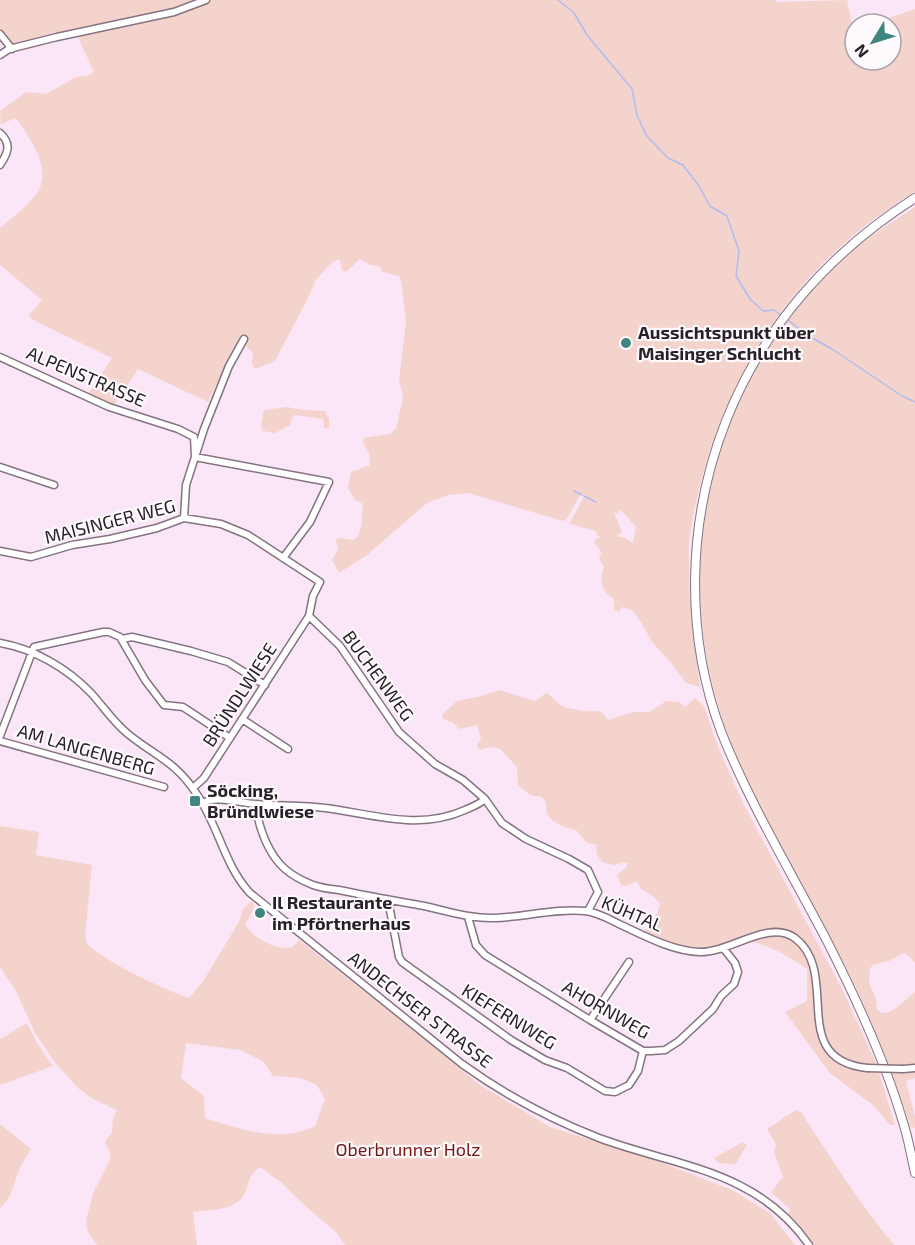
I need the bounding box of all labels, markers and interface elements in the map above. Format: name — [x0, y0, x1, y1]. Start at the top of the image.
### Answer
north arrow — [843, 12, 903, 72]
text: N — [850, 41, 872, 62]
place label: Aussichtspunkt über Maisinger Schlucht — [638, 321, 815, 364]
marker: Aussichtspunkt über Maisinger Schlucht — [619, 336, 633, 350]
street label: ALPENSTRASSE — [24, 341, 149, 411]
street label: MAISINGER WEG — [42, 494, 177, 548]
street label: BUCHENWEG — [339, 626, 419, 725]
street label: BRÜNDLWIESE — [197, 638, 281, 750]
street label: AM LANGENBERG — [15, 719, 158, 779]
place label: Söcking, Bründlwiese — [207, 779, 314, 822]
marker: Söcking, Bründlwiese — [188, 794, 202, 808]
street label: KÜHTAL — [598, 890, 666, 936]
place label: Il Restaurante im Pförtnerhaus — [272, 891, 411, 934]
marker: Il Restaurante im Pförtnerhaus — [253, 906, 267, 920]
street label: ANDECHSER STRASSE — [344, 946, 497, 1072]
street label: AHORNWEG — [559, 975, 654, 1043]
street label: KIEFERNWEG — [458, 978, 561, 1054]
park label: Oberbrunner Holz — [335, 1138, 481, 1160]

